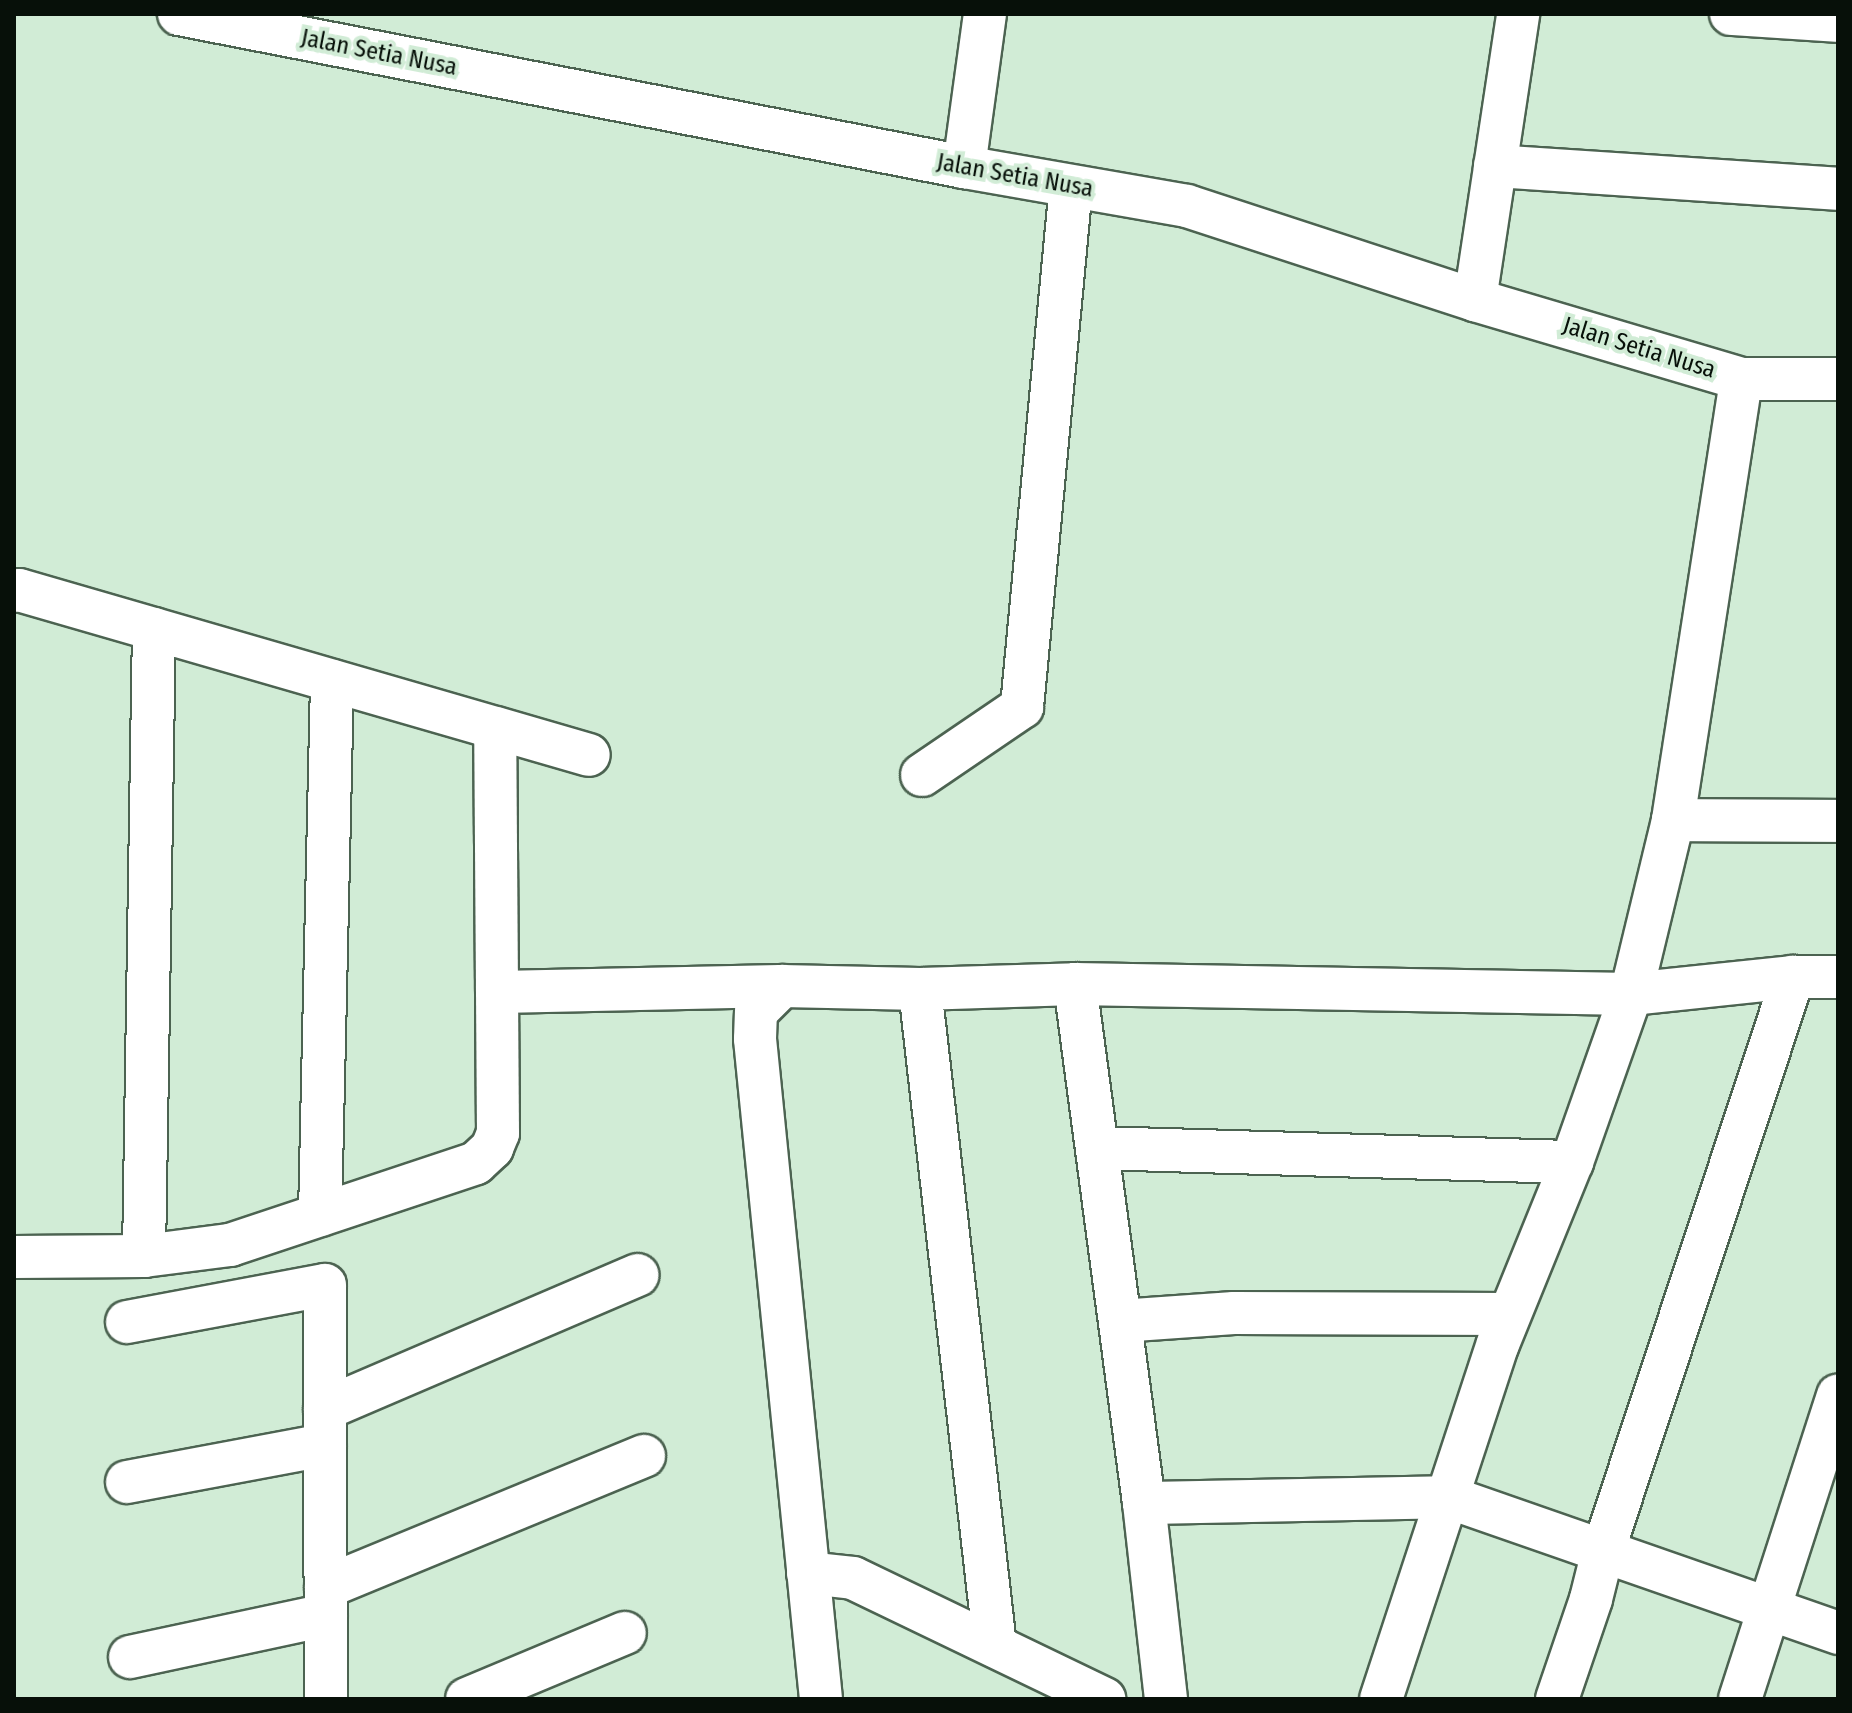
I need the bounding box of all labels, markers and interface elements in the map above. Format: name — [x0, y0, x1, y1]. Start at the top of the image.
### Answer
street label: Jalan Setia Nusa — [299, 24, 459, 82]
street label: Jalan Setia Nusa — [935, 148, 1095, 204]
street label: Jalan Setia Nusa — [1559, 311, 1719, 385]

